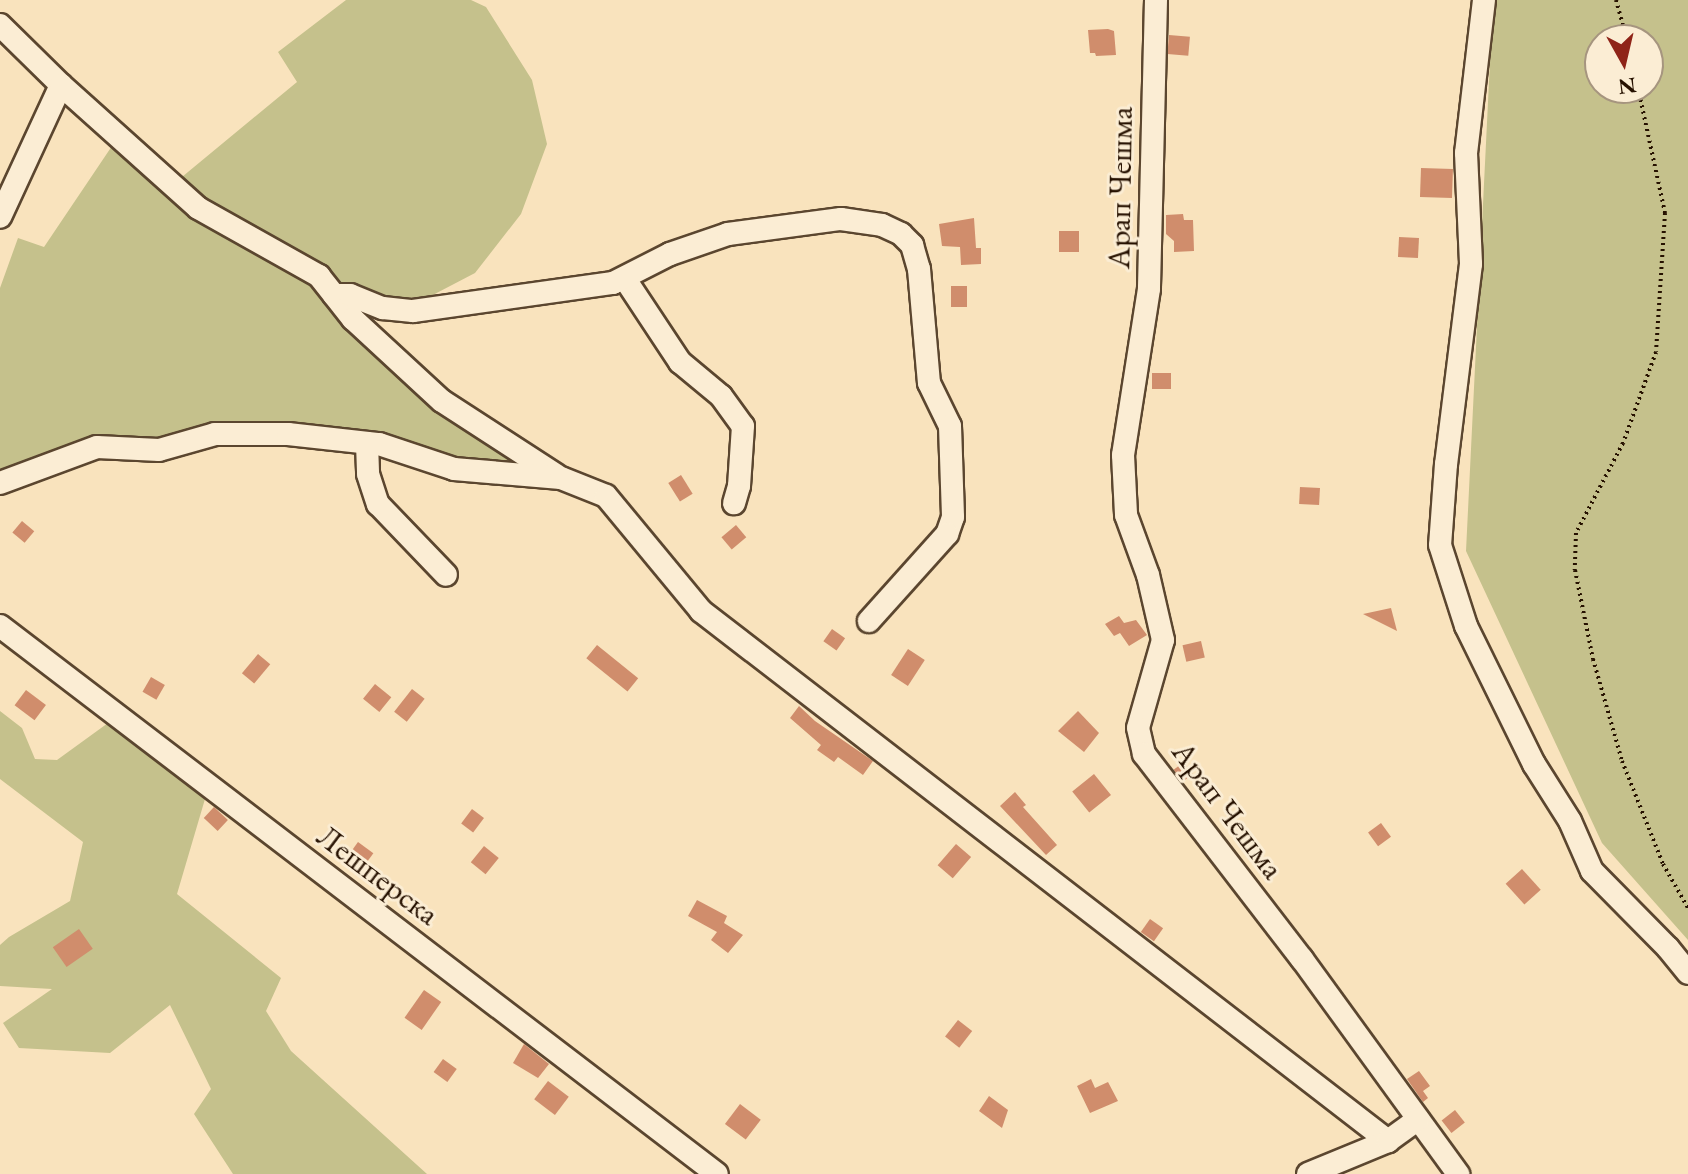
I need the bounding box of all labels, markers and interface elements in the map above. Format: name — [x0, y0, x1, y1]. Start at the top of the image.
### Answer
north arrow — [1584, 24, 1664, 104]
text: N — [1616, 71, 1638, 102]
street label: Арап Чешма — [1099, 106, 1141, 270]
street label: Арап Чешма — [1164, 734, 1292, 886]
street label: Лешперска — [309, 817, 447, 933]

